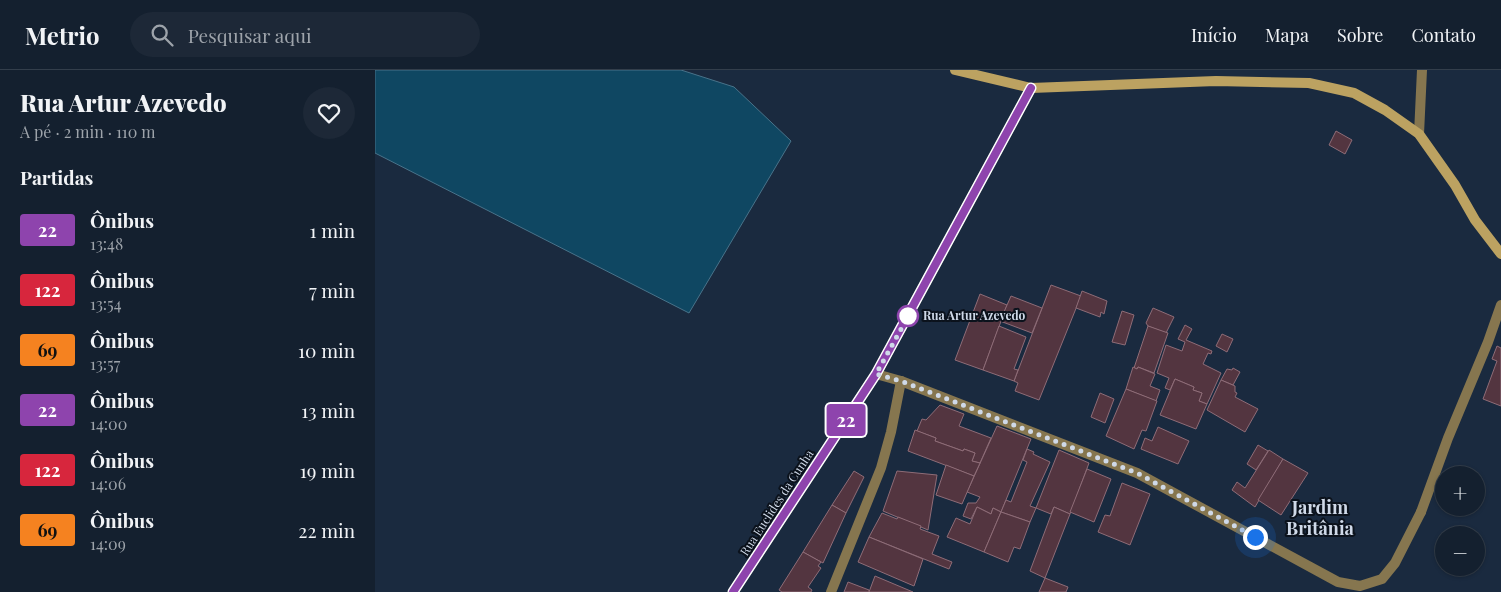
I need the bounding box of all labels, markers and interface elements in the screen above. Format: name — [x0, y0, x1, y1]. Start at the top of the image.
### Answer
search box — [130, 12, 480, 57]
text: Metrio — [25, 19, 100, 51]
icon: search — [148, 21, 176, 49]
text: Pesquisar aqui — [188, 22, 312, 48]
text: Início — [1191, 23, 1237, 47]
text: Mapa — [1265, 23, 1309, 47]
text: Sobre — [1337, 23, 1383, 47]
text: Contato — [1411, 23, 1476, 47]
text: Rua Artur Azevedo — [20, 86, 227, 118]
button: heart — [303, 87, 355, 139]
text: A pé · 2 min · 110 m — [20, 121, 156, 142]
text: Partidas — [20, 164, 93, 190]
text: Ônibus — [90, 207, 154, 233]
text: 1 min — [309, 217, 355, 243]
text: 22 — [38, 218, 57, 242]
text: 13:48 — [90, 233, 123, 254]
text: Ônibus — [90, 267, 154, 293]
text: 7 min — [309, 277, 355, 303]
text: 122 — [35, 278, 60, 302]
text: 13:54 — [90, 293, 122, 314]
marker: Rua Artur Azevedo — [897, 305, 919, 327]
place label: Rua Artur Azevedo — [923, 307, 1026, 323]
text: Ônibus — [90, 327, 154, 353]
text: 10 min — [298, 337, 355, 363]
text: 69 — [37, 338, 58, 362]
text: 13:57 — [90, 353, 120, 374]
text: Ônibus — [90, 387, 154, 413]
text: 13 min — [301, 397, 355, 423]
text: 22 — [38, 398, 57, 422]
line badge: 22 — [823, 404, 869, 436]
text: 22 — [837, 408, 855, 432]
text: 14:00 — [90, 413, 127, 434]
street label: Rua Euclides da Cunha — [736, 446, 816, 558]
text: Ônibus — [90, 447, 154, 473]
text: 19 min — [300, 457, 355, 483]
text: 122 — [35, 458, 60, 482]
map controls — [1435, 466, 1485, 576]
button: + — [1435, 466, 1485, 516]
text: 14:06 — [90, 473, 126, 494]
district label: Jardim Britânia — [1286, 495, 1355, 540]
text: Ônibus — [90, 507, 154, 533]
text: 22 min — [298, 517, 355, 543]
text: 69 — [37, 518, 58, 542]
your location — [1243, 525, 1268, 550]
button: − — [1435, 526, 1485, 576]
text: 14:09 — [90, 533, 126, 554]

